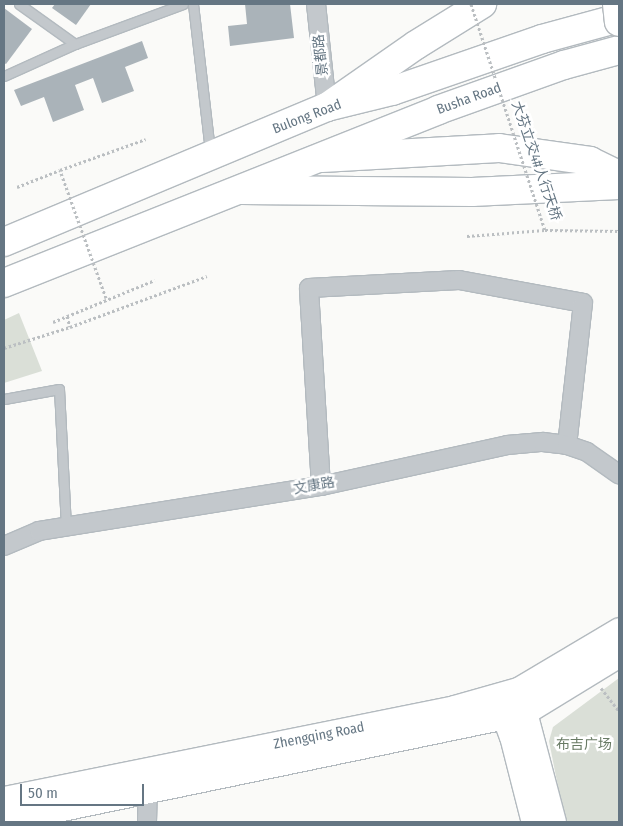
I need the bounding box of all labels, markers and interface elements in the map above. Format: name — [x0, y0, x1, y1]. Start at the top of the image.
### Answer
street label: 景都路 — [310, 33, 332, 77]
street label: Busha Road — [434, 80, 504, 118]
street label: Bulong Road — [270, 96, 344, 138]
street label: 大芬立交4#人行天桥 — [508, 99, 564, 223]
street label: 文康路 — [292, 474, 336, 498]
street label: Zhengqing Road — [272, 719, 366, 753]
park label: 布吉广场 — [556, 737, 612, 753]
scale bar — [22, 774, 146, 806]
text: 50 m — [28, 784, 58, 802]

